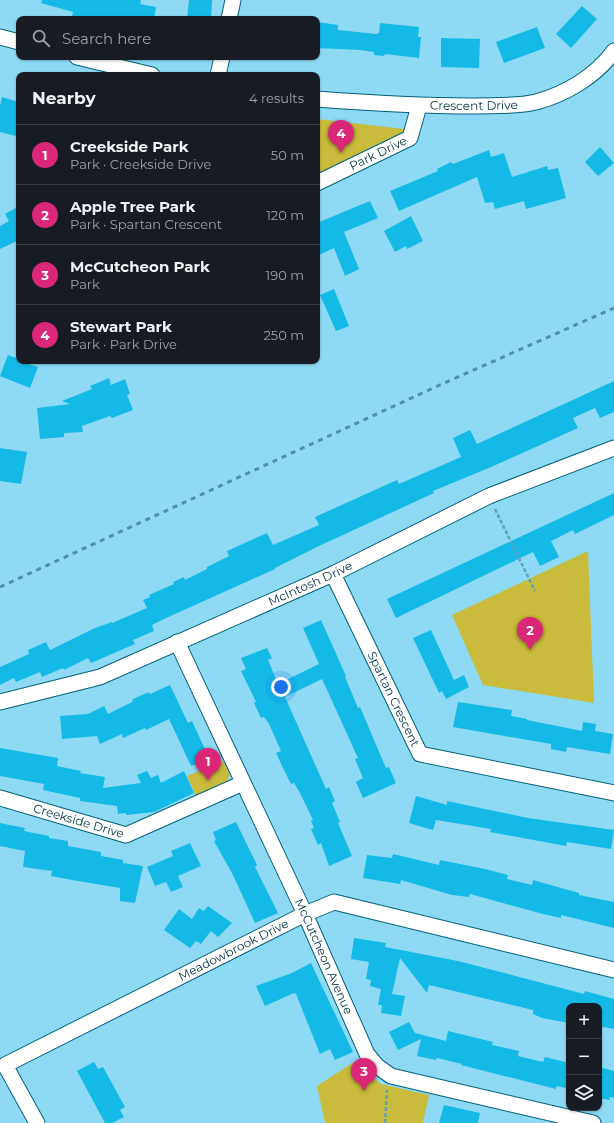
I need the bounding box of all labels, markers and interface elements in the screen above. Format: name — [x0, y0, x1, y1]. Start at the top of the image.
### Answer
search box — [16, 16, 320, 60]
icon: search — [30, 27, 52, 49]
text: Search here — [62, 29, 151, 48]
text: Nearby — [32, 88, 96, 108]
text: 4 results — [249, 90, 304, 106]
street label: Crescent Drive — [430, 97, 518, 113]
pin: 4 — [328, 120, 354, 153]
street label: Park Drive — [347, 133, 409, 173]
text: Creekside Park — [70, 137, 189, 156]
text: 1 — [42, 147, 48, 163]
text: 50 m — [271, 147, 304, 163]
text: Park · Creekside Drive — [70, 156, 211, 172]
text: Apple Tree Park — [70, 197, 195, 216]
text: 2 — [41, 207, 49, 223]
text: 120 m — [266, 207, 304, 223]
text: Park · Spartan Crescent — [70, 216, 222, 232]
text: McCutcheon Park — [70, 257, 210, 276]
text: 3 — [41, 267, 49, 283]
text: 190 m — [266, 267, 304, 283]
text: Park — [70, 276, 100, 292]
text: Stewart Park — [70, 317, 172, 336]
text: 4 — [41, 327, 49, 343]
text: 250 m — [263, 327, 304, 343]
text: Park · Park Drive — [70, 336, 177, 352]
street label: McIntosh Drive — [266, 558, 355, 609]
pin: 2 — [517, 617, 543, 650]
street label: Spartan Crescent — [365, 649, 423, 749]
your location — [271, 677, 291, 697]
pin: 1 — [195, 748, 221, 781]
street label: Creekside Drive — [32, 800, 126, 841]
street label: McCutcheon Avenue — [292, 896, 356, 1017]
street label: Meadowbrook Drive — [176, 916, 291, 984]
map controls — [566, 1003, 602, 1111]
button: + — [566, 1003, 602, 1039]
button: − — [566, 1039, 602, 1075]
pin: 3 — [351, 1058, 377, 1091]
button: layers — [566, 1075, 602, 1111]

